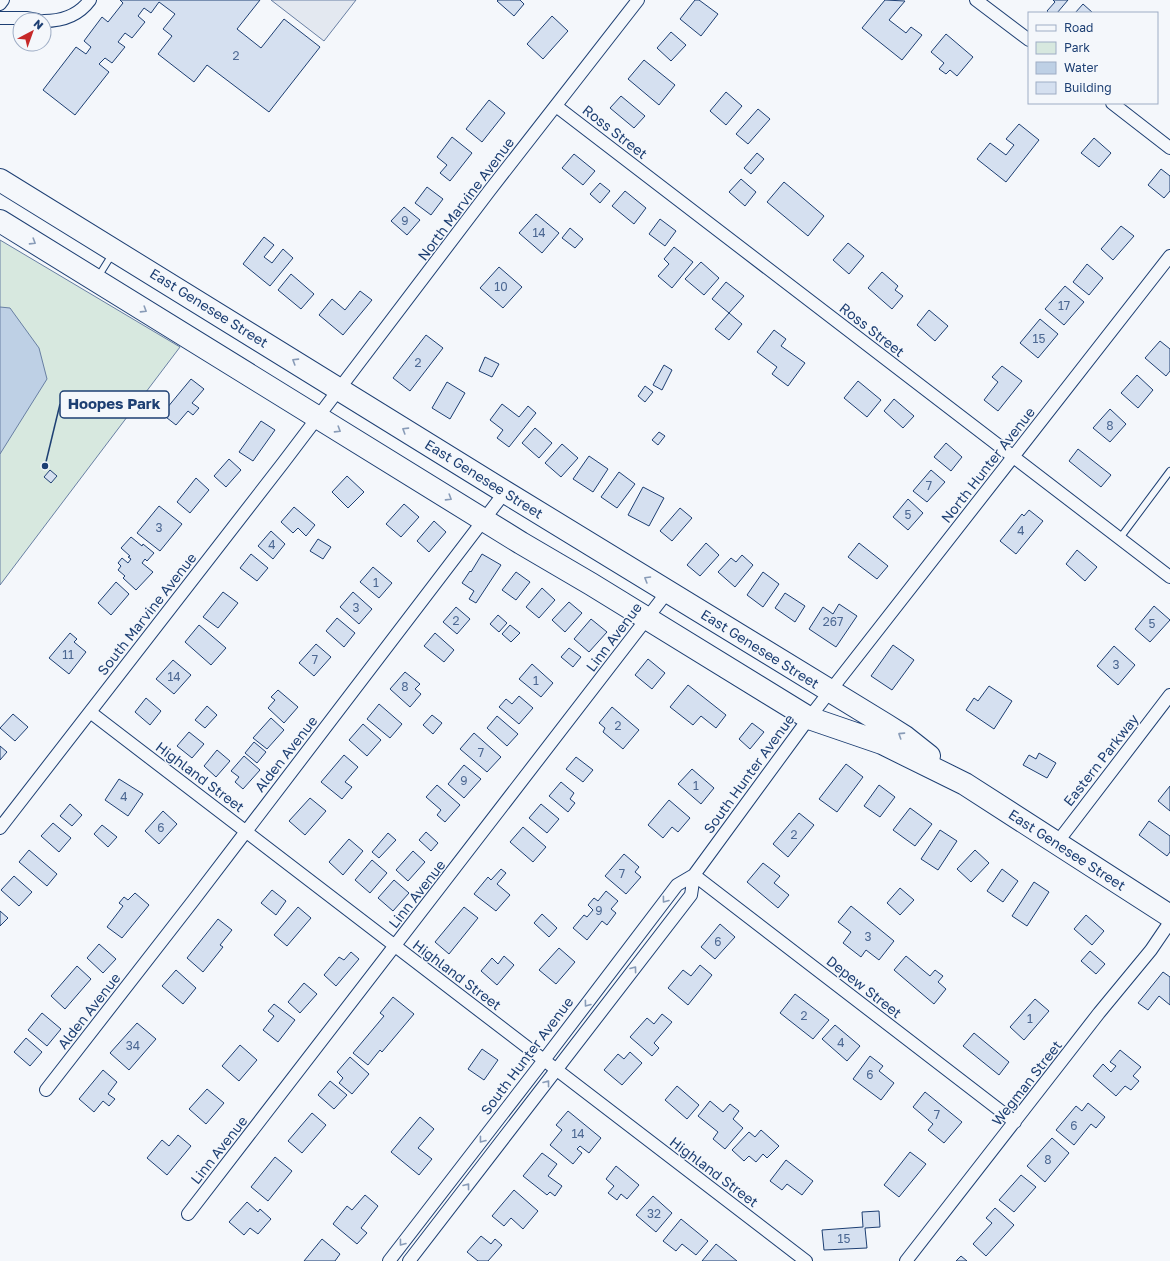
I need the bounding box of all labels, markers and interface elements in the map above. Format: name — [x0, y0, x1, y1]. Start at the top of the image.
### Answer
north arrow — [12, 12, 52, 52]
legend — [1028, 12, 1158, 104]
text: N — [31, 16, 46, 32]
text: Road — [1064, 20, 1093, 35]
text: Park — [1064, 40, 1090, 55]
house number: 2 — [233, 48, 240, 63]
text: Water — [1064, 60, 1098, 75]
text: Building — [1064, 80, 1112, 95]
street label: Ross Street — [580, 101, 651, 162]
street label: North Marvine Avenue — [414, 134, 517, 264]
house number: 9 — [401, 213, 409, 228]
house number: 14 — [532, 225, 546, 240]
one-way arrow — [29, 237, 36, 245]
street label: East Genesee Street — [147, 264, 272, 351]
house number: 10 — [494, 279, 508, 294]
house number: 17 — [1058, 298, 1070, 313]
street label: Ross Street — [837, 299, 908, 360]
one-way arrow — [140, 305, 147, 313]
house number: 15 — [1033, 331, 1045, 346]
house number: 2 — [415, 355, 422, 370]
one-way arrow — [292, 358, 299, 366]
callout: Hoopes Park — [60, 391, 169, 418]
text: Hoopes Park — [68, 394, 161, 412]
street label: North Hunter Avenue — [937, 403, 1038, 526]
house number: 8 — [1106, 418, 1114, 433]
one-way arrow — [334, 425, 341, 432]
one-way arrow — [402, 427, 409, 434]
street label: East Genesee Street — [422, 435, 547, 522]
house number: 7 — [926, 478, 932, 493]
one-way arrow — [445, 493, 452, 501]
house number: 5 — [905, 507, 912, 522]
house number: 3 — [155, 520, 163, 535]
house number: 4 — [1017, 523, 1025, 538]
house number: 4 — [268, 537, 276, 552]
street label: South Marvine Avenue — [94, 549, 200, 678]
house number: 1 — [373, 575, 379, 590]
one-way arrow — [644, 576, 651, 583]
street label: Linn Avenue — [582, 599, 645, 675]
house number: 3 — [352, 600, 360, 615]
street label: East Genesee Street — [698, 605, 823, 692]
house number: 2 — [453, 613, 460, 628]
house number: 267 — [823, 614, 843, 629]
house number: 5 — [1149, 616, 1156, 631]
house number: 11 — [62, 647, 74, 662]
house number: 7 — [312, 652, 318, 667]
house number: 3 — [1112, 657, 1120, 672]
house number: 14 — [167, 669, 181, 684]
house number: 1 — [533, 673, 539, 688]
house number: 8 — [401, 679, 409, 694]
street label: Eastern Parkway — [1059, 710, 1142, 809]
street label: South Hunter Avenue — [700, 711, 798, 837]
street label: Alden Avenue — [251, 712, 321, 795]
house number: 2 — [615, 718, 622, 733]
one-way arrow — [898, 732, 905, 739]
street label: Highland Street — [153, 738, 248, 815]
house number: 7 — [478, 745, 484, 760]
house number: 9 — [460, 773, 468, 788]
house number: 1 — [693, 778, 699, 793]
house number: 4 — [120, 789, 128, 804]
street label: East Genesee Street — [1006, 805, 1129, 894]
house number: 6 — [157, 820, 165, 835]
house number: 2 — [791, 827, 798, 842]
street label: Linn Avenue — [385, 856, 449, 931]
house number: 7 — [619, 866, 625, 881]
one-way arrow — [663, 896, 670, 903]
house number: 9 — [595, 903, 603, 918]
house number: 3 — [864, 929, 872, 944]
house number: 6 — [714, 934, 722, 949]
street label: Highland Street — [410, 936, 505, 1013]
street label: Depew Street — [823, 952, 905, 1021]
one-way arrow — [630, 966, 637, 973]
street label: Alden Avenue — [54, 969, 124, 1052]
street label: South Hunter Avenue — [477, 993, 576, 1118]
one-way arrow — [584, 999, 591, 1006]
house number: 2 — [801, 1008, 808, 1023]
house number: 1 — [1027, 1011, 1033, 1026]
house number: 4 — [837, 1035, 845, 1050]
street label: Wegman Street — [988, 1037, 1065, 1129]
house number: 34 — [126, 1038, 140, 1053]
house number: 6 — [866, 1067, 874, 1082]
one-way arrow — [542, 1080, 549, 1087]
house number: 7 — [934, 1107, 940, 1122]
street label: Linn Avenue — [187, 1112, 251, 1187]
house number: 6 — [1070, 1118, 1078, 1133]
house number: 14 — [571, 1126, 585, 1141]
street label: Highland Street — [667, 1133, 762, 1210]
one-way arrow — [480, 1136, 487, 1143]
house number: 8 — [1044, 1152, 1052, 1167]
one-way arrow — [462, 1183, 469, 1190]
house number: 32 — [647, 1206, 661, 1221]
house number: 15 — [838, 1231, 850, 1246]
one-way arrow — [400, 1239, 407, 1246]

